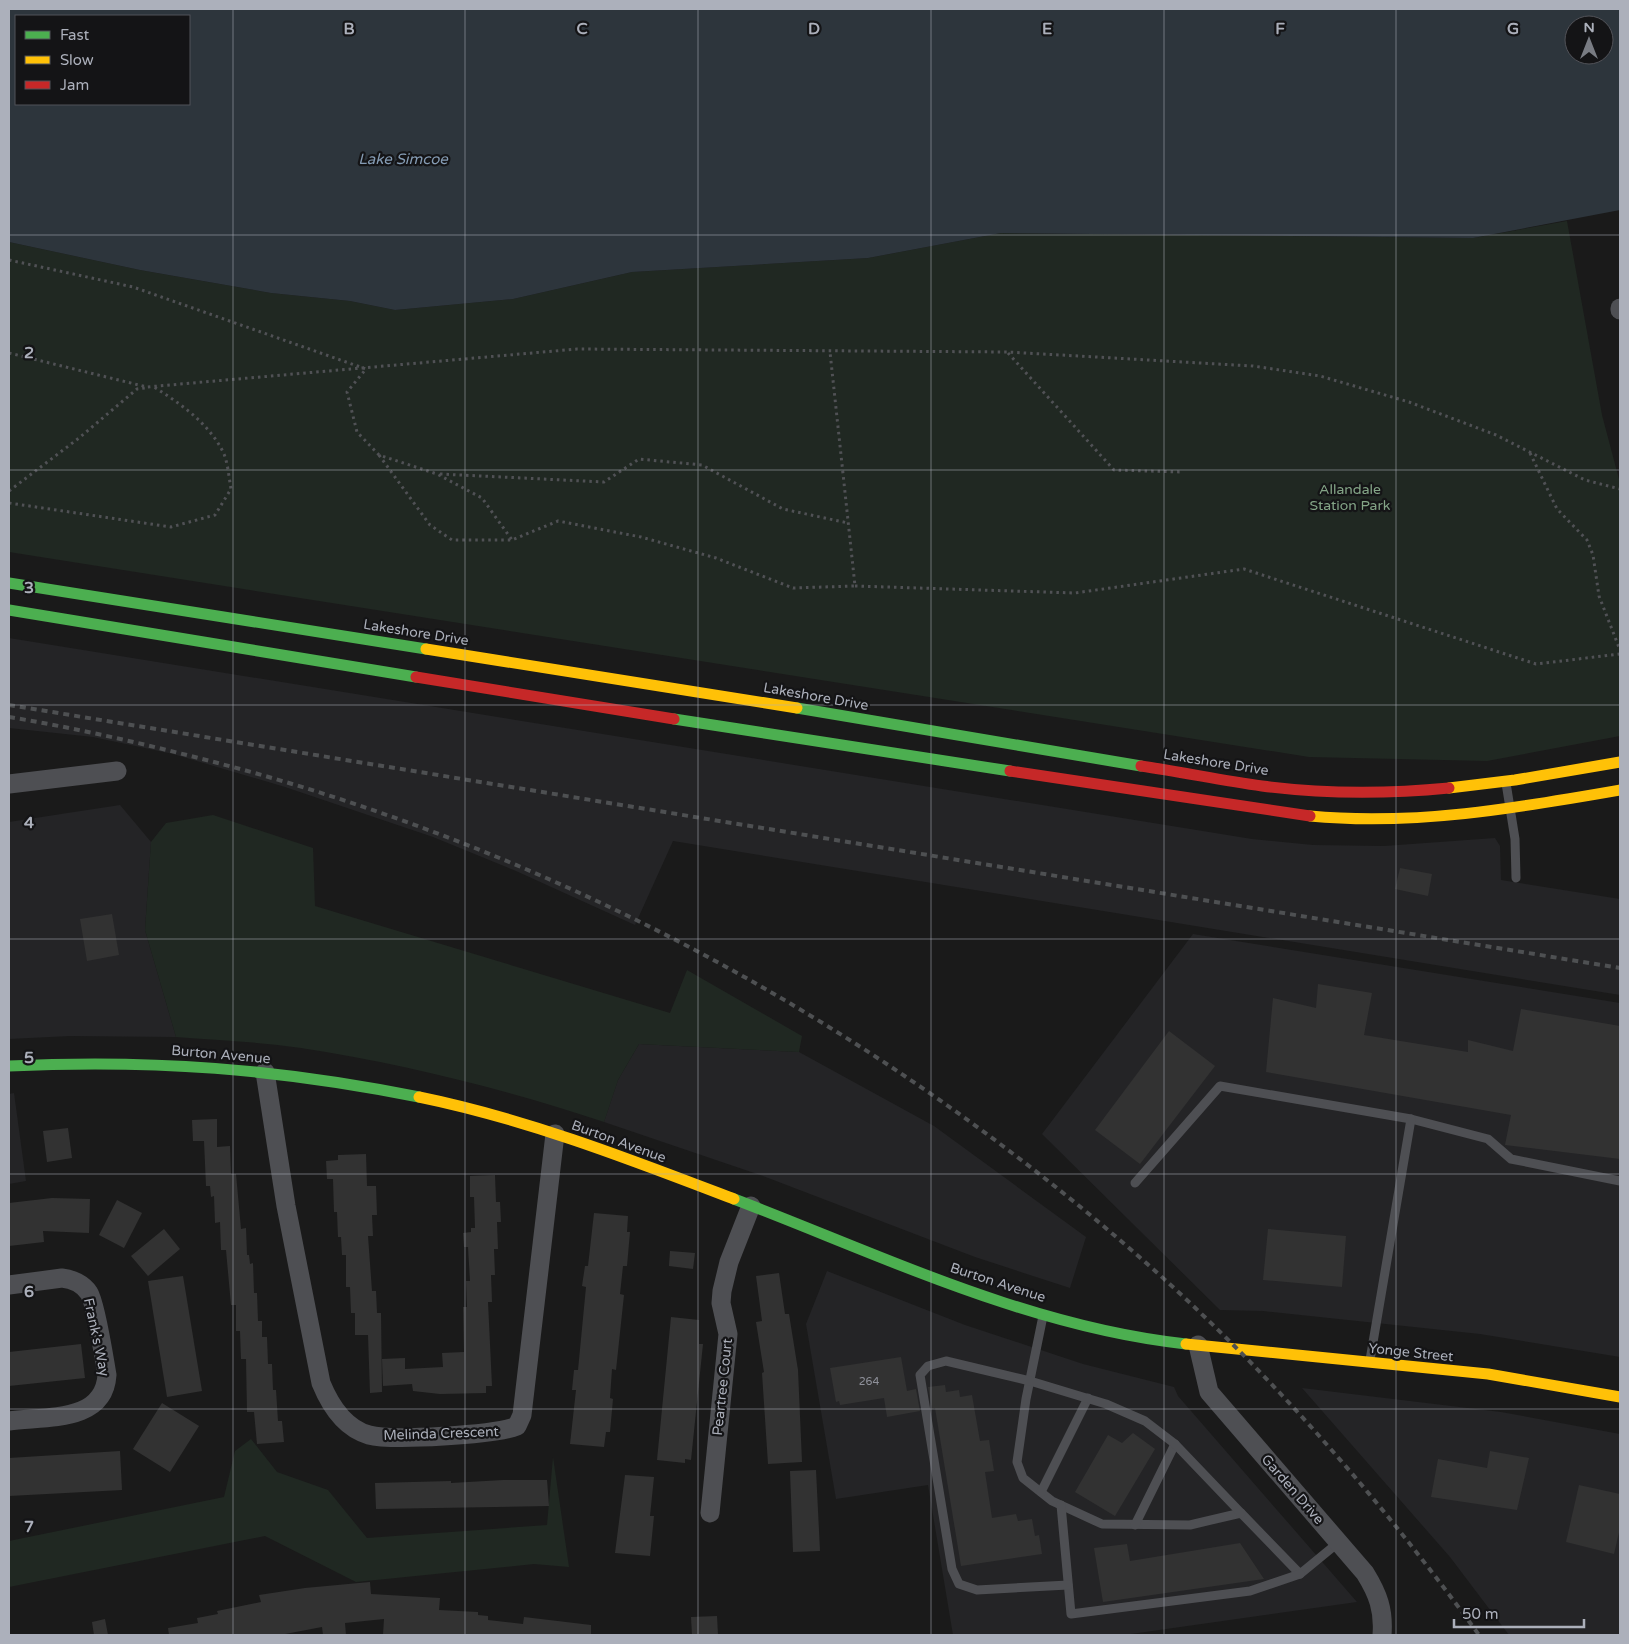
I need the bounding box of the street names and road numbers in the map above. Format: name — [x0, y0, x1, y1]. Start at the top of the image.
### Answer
street label: Lakeshore Drive — [362, 616, 470, 649]
street label: Lakeshore Drive — [762, 679, 870, 714]
street label: Lakeshore Drive — [1162, 746, 1270, 779]
street label: Burton Avenue — [171, 1042, 271, 1067]
street label: Burton Avenue — [569, 1116, 669, 1167]
street label: Burton Avenue — [948, 1259, 1048, 1306]
street label: Frank's Way — [80, 1296, 113, 1378]
street label: Peartree Court — [709, 1337, 736, 1436]
street label: Yonge Street — [1368, 1340, 1455, 1365]
street label: Melinda Crescent — [383, 1423, 500, 1444]
street label: Garden Drive — [1258, 1451, 1328, 1528]

